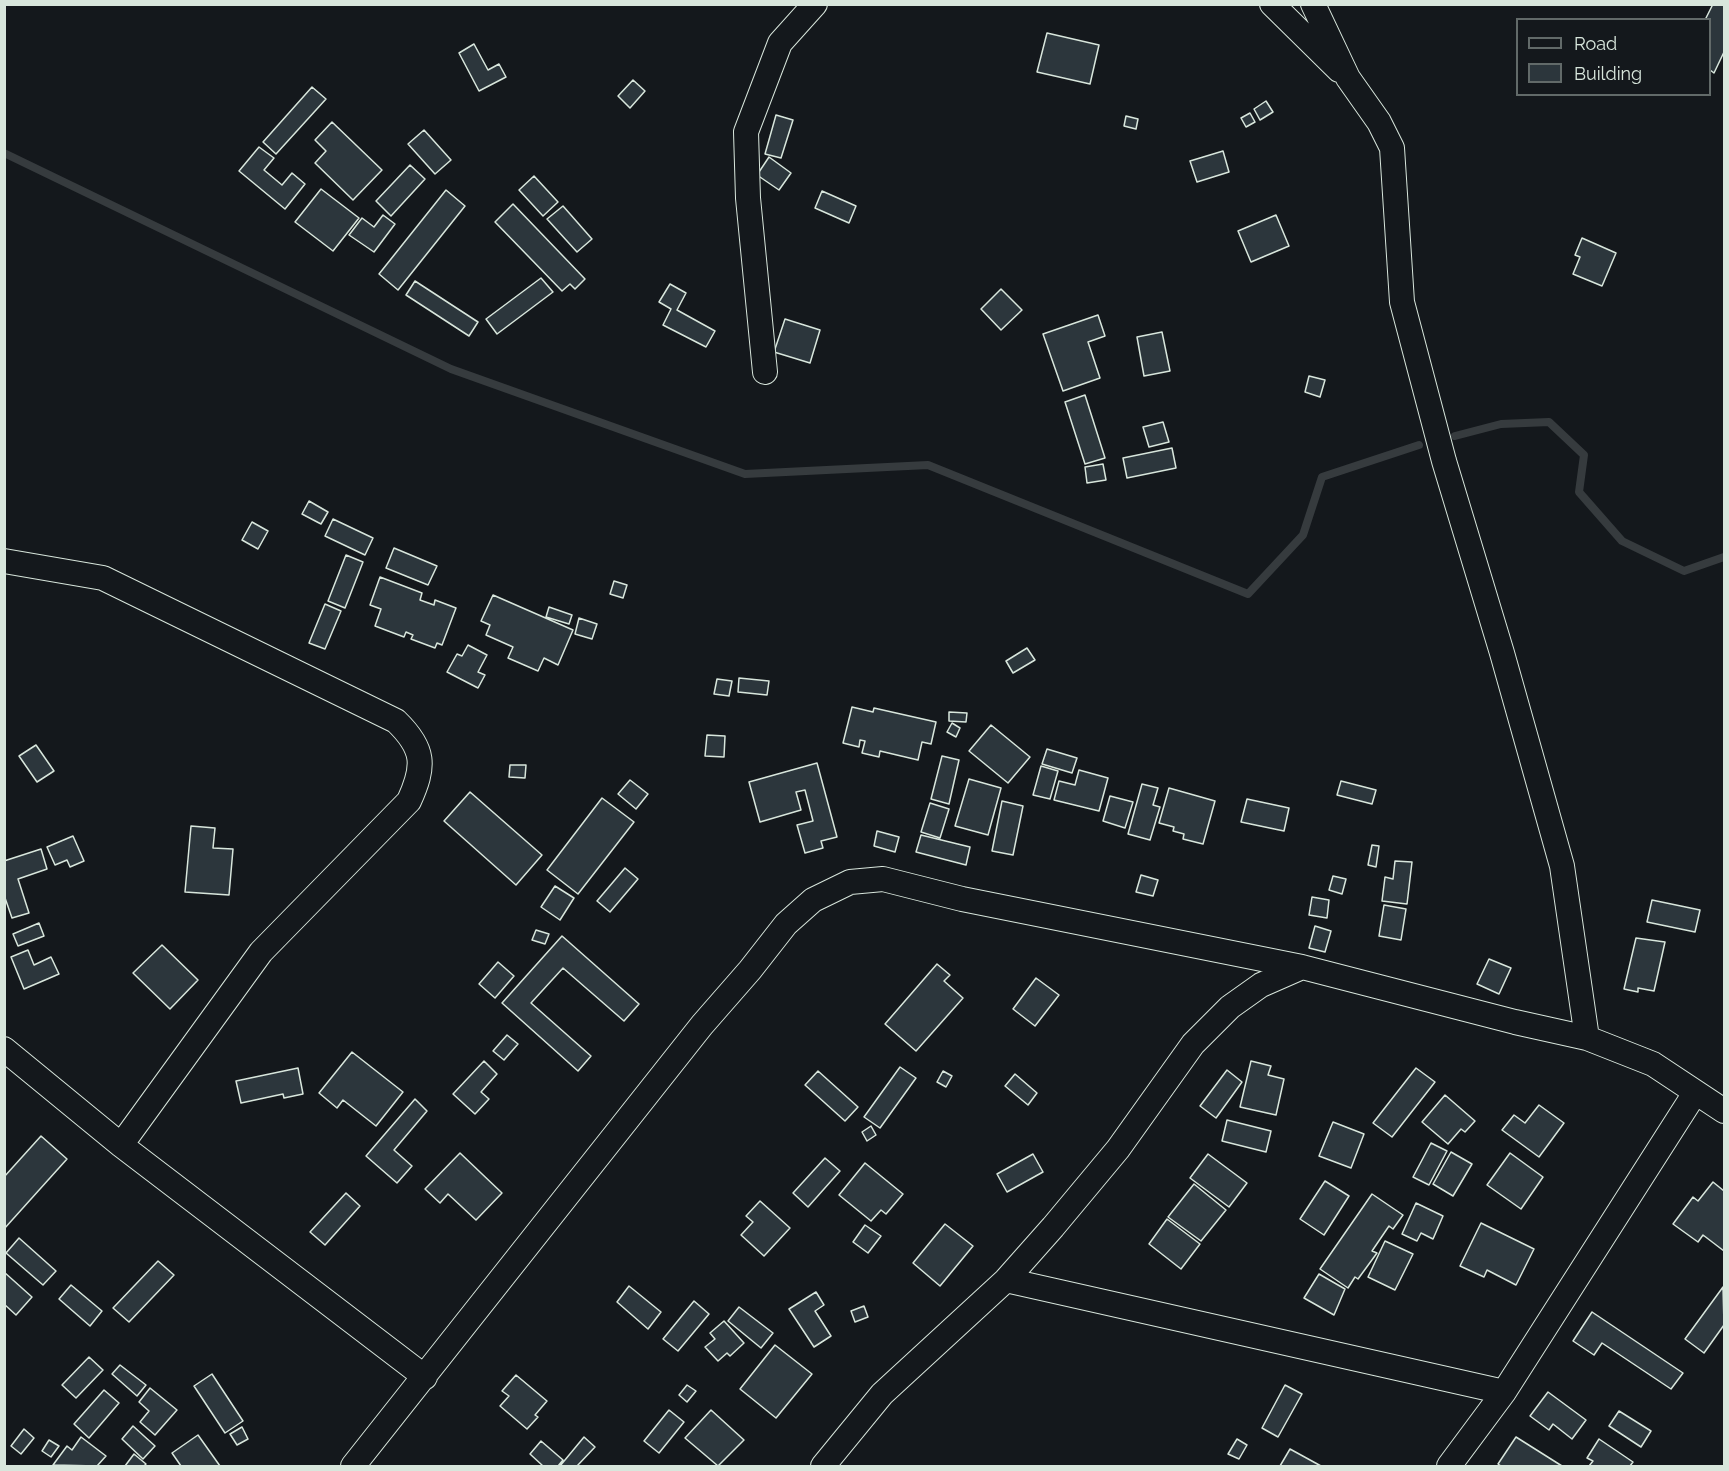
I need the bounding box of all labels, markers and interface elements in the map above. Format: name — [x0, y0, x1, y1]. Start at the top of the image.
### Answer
legend — [1516, 18, 1711, 96]
text: Road — [1574, 33, 1617, 54]
text: Building — [1574, 63, 1642, 84]

